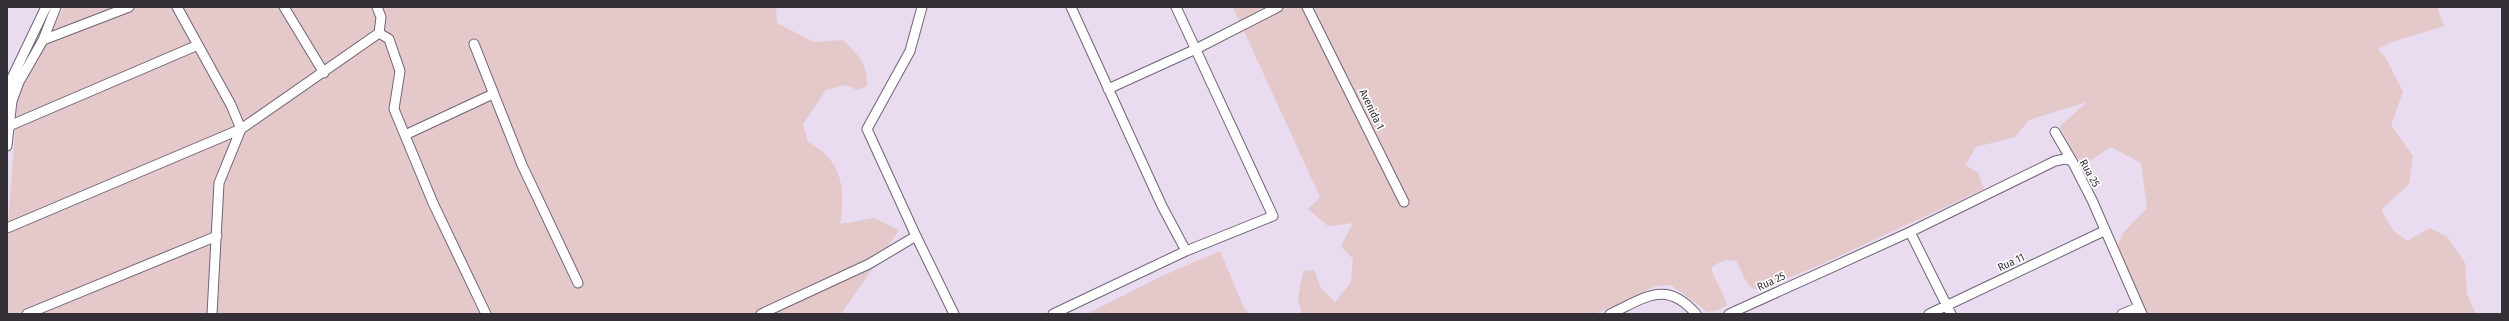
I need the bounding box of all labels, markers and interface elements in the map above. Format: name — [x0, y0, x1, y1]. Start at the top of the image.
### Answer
street label: Avenida 1 — [1356, 87, 1387, 131]
street label: Rua 25 — [2077, 157, 2102, 189]
street label: Rua 11 — [1996, 251, 2027, 274]
street label: Rua 25 — [1755, 269, 1787, 294]

